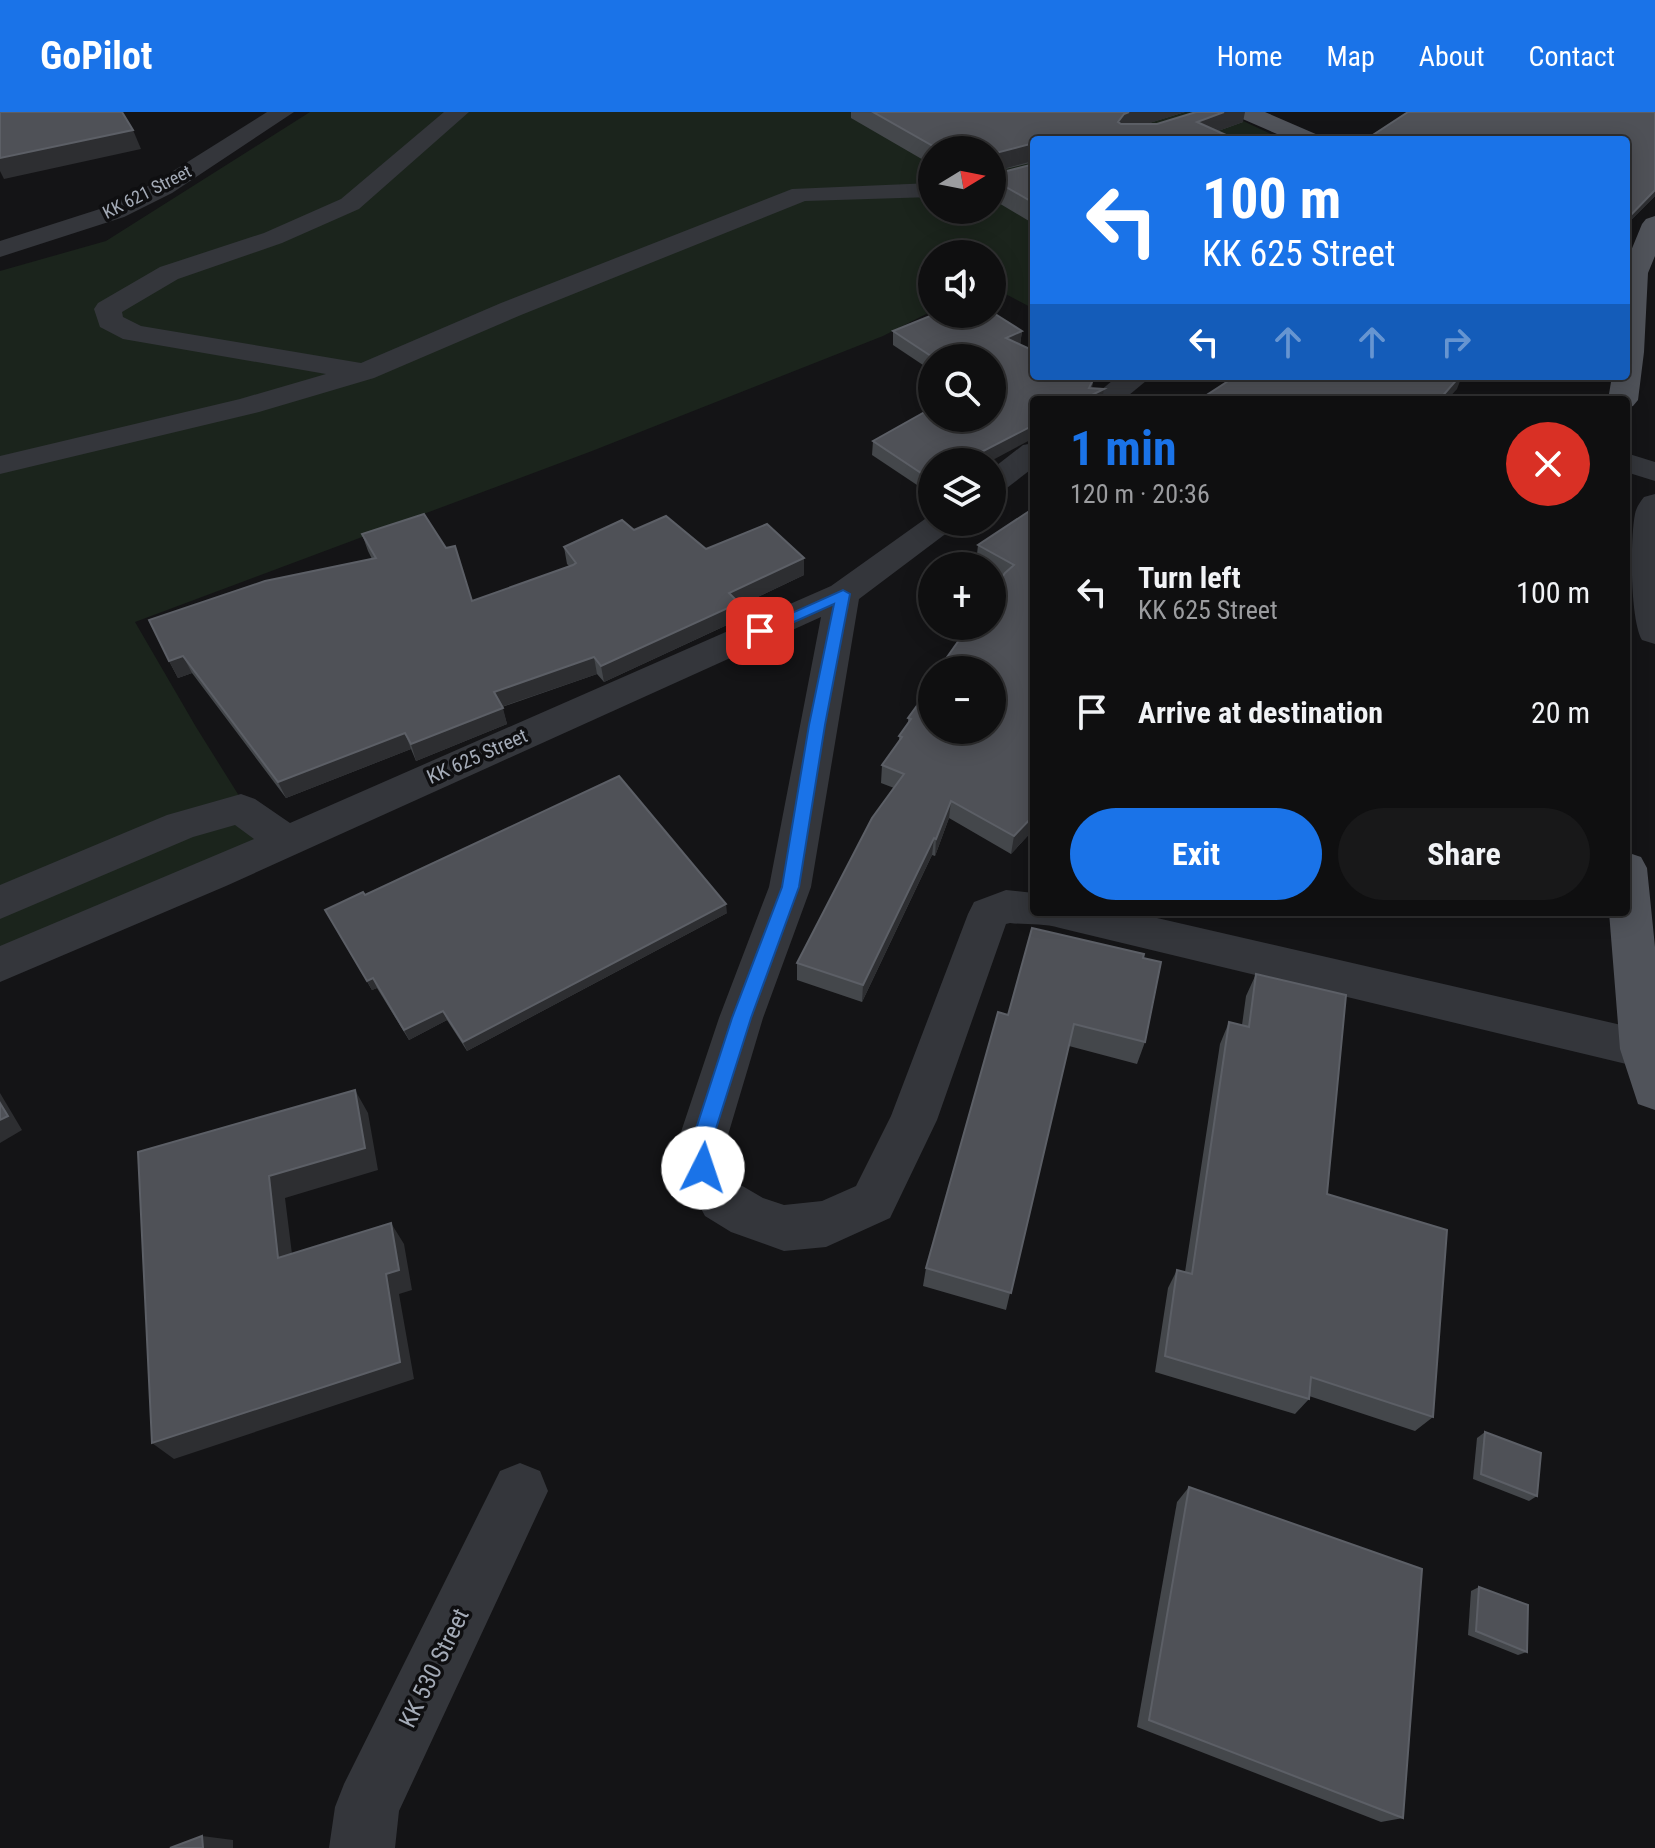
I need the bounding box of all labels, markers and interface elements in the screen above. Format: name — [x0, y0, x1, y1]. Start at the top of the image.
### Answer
text: GoPilot — [40, 34, 152, 78]
text: Home — [1217, 40, 1282, 73]
text: Map — [1326, 40, 1375, 73]
text: About — [1419, 40, 1485, 73]
text: Contact — [1529, 40, 1615, 73]
north arrow — [918, 136, 1006, 224]
map controls — [918, 136, 1006, 744]
street label: KK 621 Street — [99, 160, 195, 223]
text: 100 m — [1202, 166, 1341, 232]
icon: left — [1070, 168, 1174, 272]
text: KK 625 Street — [1202, 233, 1395, 275]
button: sound — [918, 240, 1006, 328]
icon: left — [1182, 320, 1226, 364]
icon: ahead — [1266, 320, 1310, 364]
icon: ahead — [1350, 320, 1394, 364]
icon: right — [1434, 320, 1478, 364]
button: search — [918, 344, 1006, 432]
text: 1 min — [1070, 420, 1177, 477]
button: close — [1506, 422, 1590, 506]
button: layers — [918, 448, 1006, 536]
text: 120 m · 20:36 — [1070, 479, 1210, 509]
button: + — [918, 552, 1006, 640]
text: Turn left — [1138, 560, 1241, 595]
icon: left — [1070, 570, 1114, 614]
text: 100 m — [1516, 575, 1590, 610]
text: KK 625 Street — [1138, 595, 1278, 625]
pin — [726, 597, 794, 665]
icon: arrive — [738, 609, 782, 653]
button: − — [918, 656, 1006, 744]
icon: arrive — [1070, 690, 1114, 734]
text: Arrive at destination — [1138, 695, 1383, 730]
text: 20 m — [1531, 695, 1590, 730]
street label: KK 625 Street — [423, 723, 531, 789]
button: Exit — [1070, 808, 1322, 900]
button: Share — [1338, 808, 1590, 900]
position arrow — [661, 1126, 745, 1210]
street label: KK 530 Street — [393, 1604, 475, 1732]

